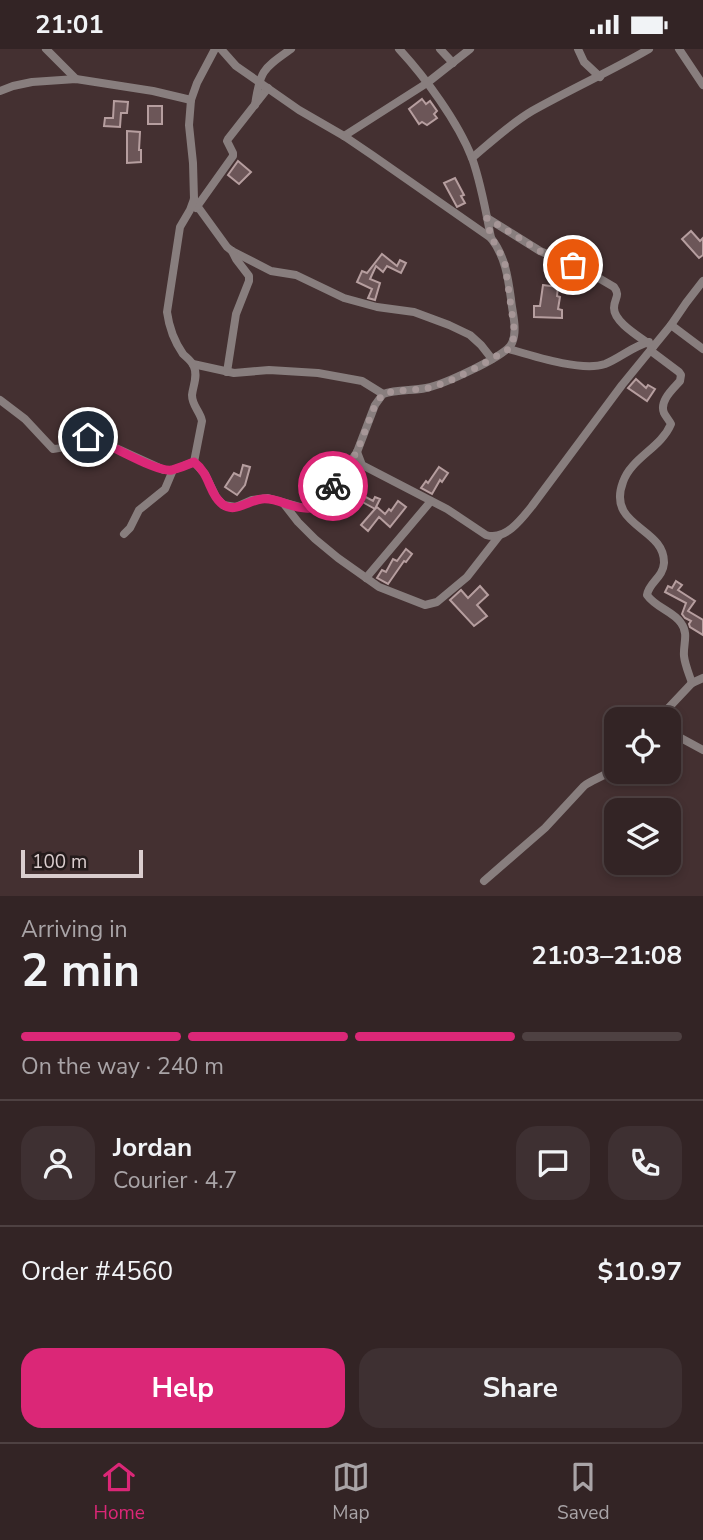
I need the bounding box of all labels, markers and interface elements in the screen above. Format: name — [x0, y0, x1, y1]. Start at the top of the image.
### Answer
text: 21:01 — [35, 7, 104, 42]
pin — [543, 235, 603, 295]
icon: bag — [554, 246, 592, 284]
pin — [58, 407, 118, 467]
icon: home — [69, 418, 107, 456]
courier — [298, 451, 368, 521]
icon: bike — [314, 467, 352, 505]
map controls — [604, 707, 681, 875]
button: locate — [604, 707, 681, 784]
button: layers — [604, 798, 681, 875]
scale bar — [21, 847, 144, 879]
text: 100 m — [32, 849, 87, 875]
text: Arriving in — [21, 914, 128, 945]
text: 21:03–21:08 — [531, 938, 682, 973]
text: 2 min — [21, 939, 140, 1002]
text: On the way · 240 m — [21, 1051, 224, 1082]
button: person — [21, 1126, 95, 1200]
button: chat — [516, 1126, 590, 1200]
button: phone — [608, 1126, 682, 1200]
text: Jordan — [113, 1130, 192, 1165]
text: Courier · 4.7 — [113, 1165, 237, 1196]
text: Order #4560 — [21, 1254, 173, 1289]
text: $10.97 — [598, 1254, 682, 1289]
button: Help — [21, 1348, 345, 1428]
button: Share — [359, 1348, 682, 1428]
tab: Home — [94, 1458, 145, 1526]
tab: Map — [332, 1458, 370, 1526]
tab: Saved — [557, 1458, 609, 1526]

